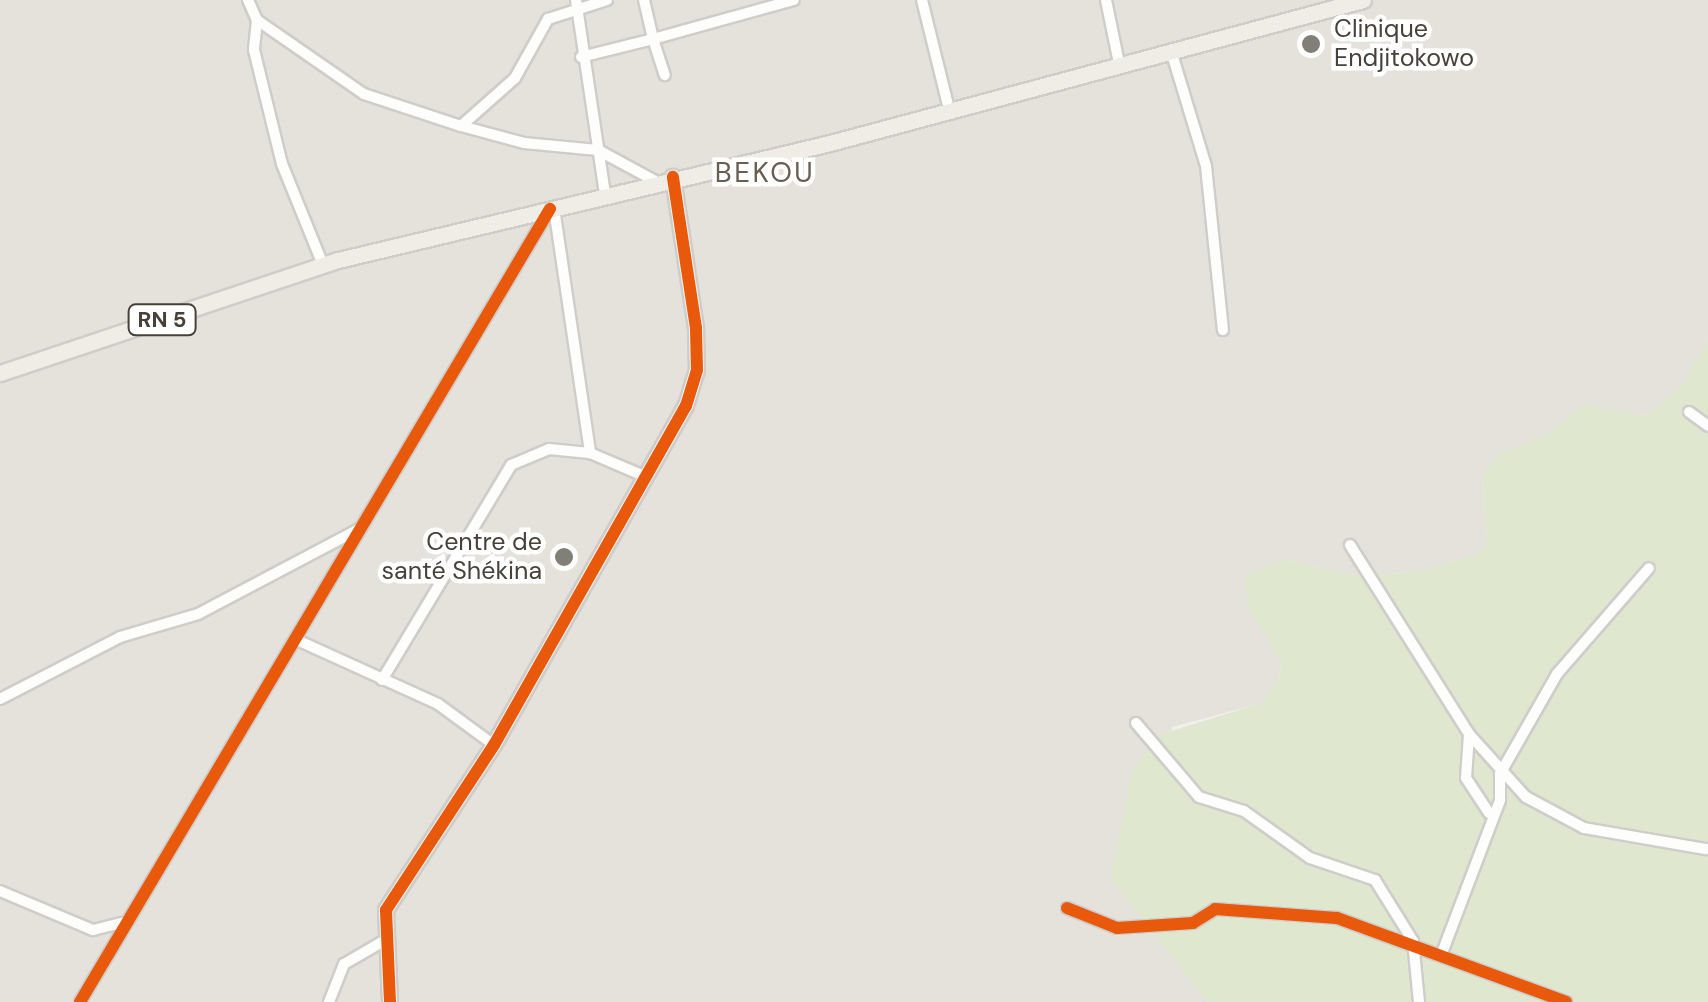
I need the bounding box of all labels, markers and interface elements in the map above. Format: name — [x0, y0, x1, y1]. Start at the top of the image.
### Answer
place label: Clinique Endjitokowo — [1334, 15, 1474, 74]
marker: Clinique Endjitokowo — [1298, 31, 1324, 57]
district label: BEKOU — [715, 156, 815, 190]
road number: RN 5 — [127, 303, 197, 337]
place label: Centre de santé Shékina — [382, 528, 542, 587]
marker: Centre de santé Shékina — [551, 544, 577, 570]

